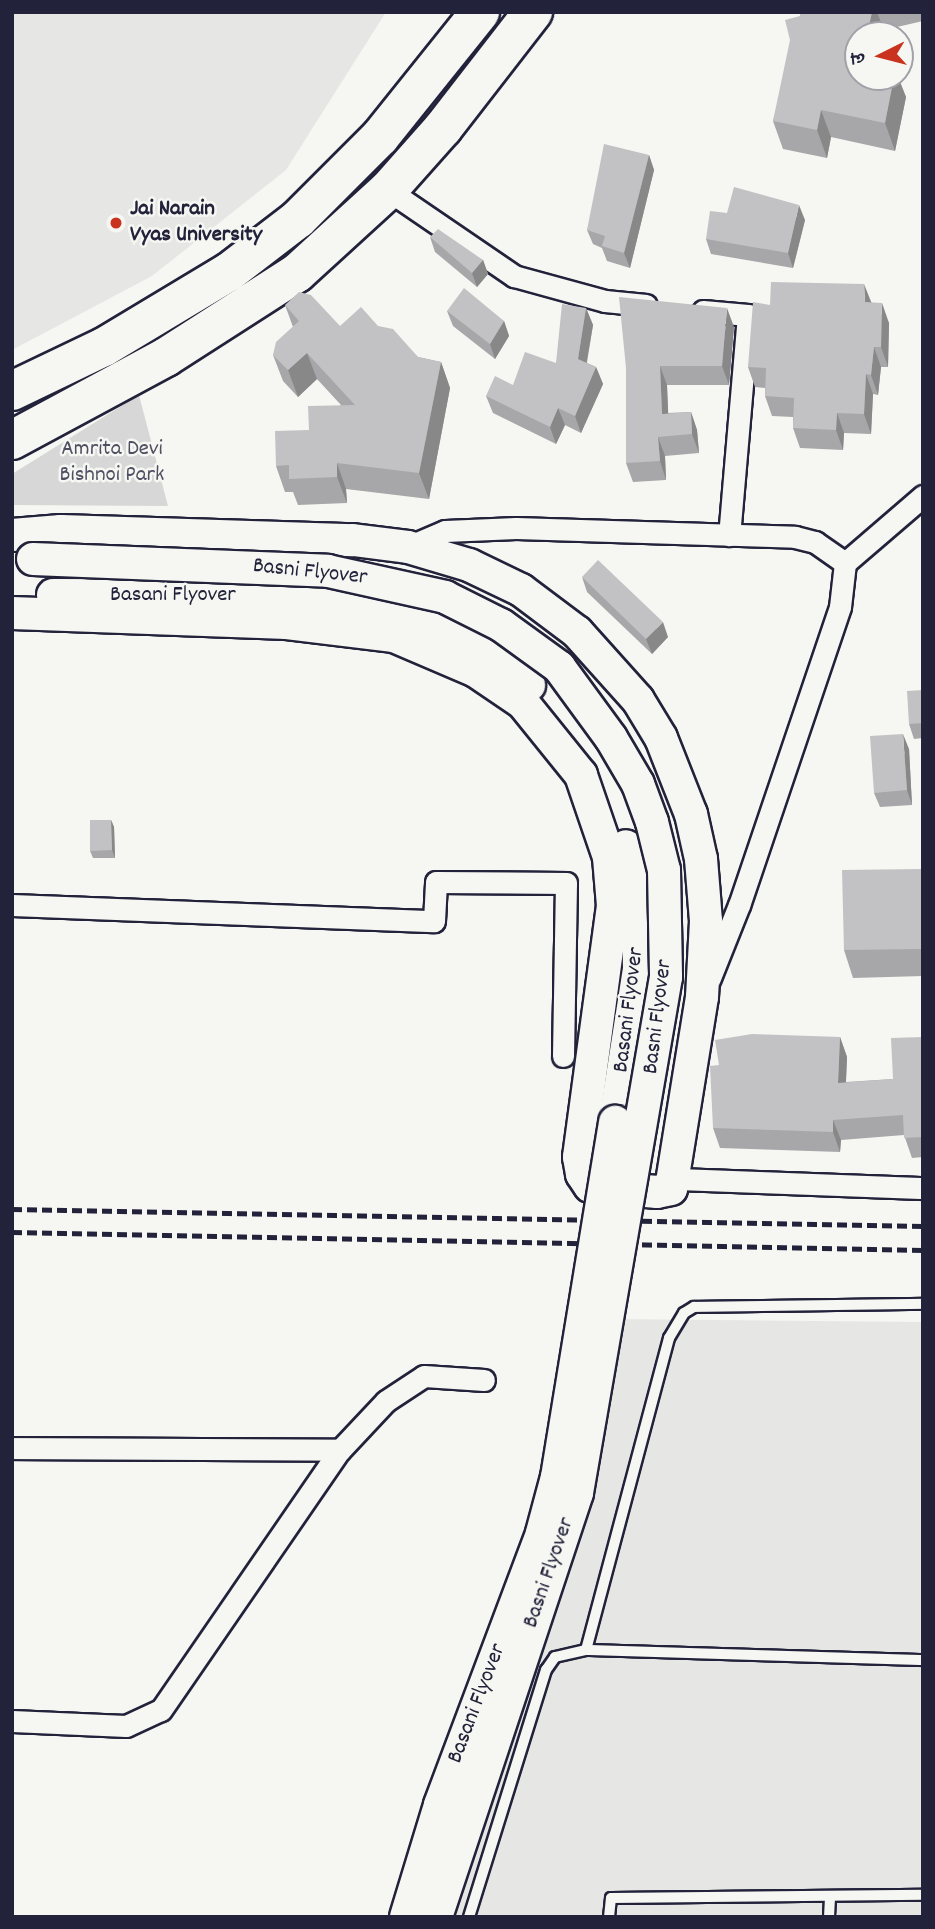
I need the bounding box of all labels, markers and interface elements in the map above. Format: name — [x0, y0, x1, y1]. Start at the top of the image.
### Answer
north arrow — [844, 21, 914, 91]
text: उ — [846, 51, 874, 65]
place label: Jai Narain Vyas University — [130, 196, 262, 250]
marker: Jai Narain Vyas University — [108, 215, 124, 231]
park label: Amrita Devi Bishnoi Park — [60, 436, 164, 490]
street label: Basni Flyover — [251, 553, 369, 593]
street label: Basani Flyover — [110, 582, 236, 610]
street label: Basani Flyover — [609, 946, 651, 1074]
street label: Basni Flyover — [638, 958, 680, 1076]
street label: Basni Flyover — [518, 1514, 582, 1632]
street label: Basani Flyover — [443, 1640, 513, 1768]

